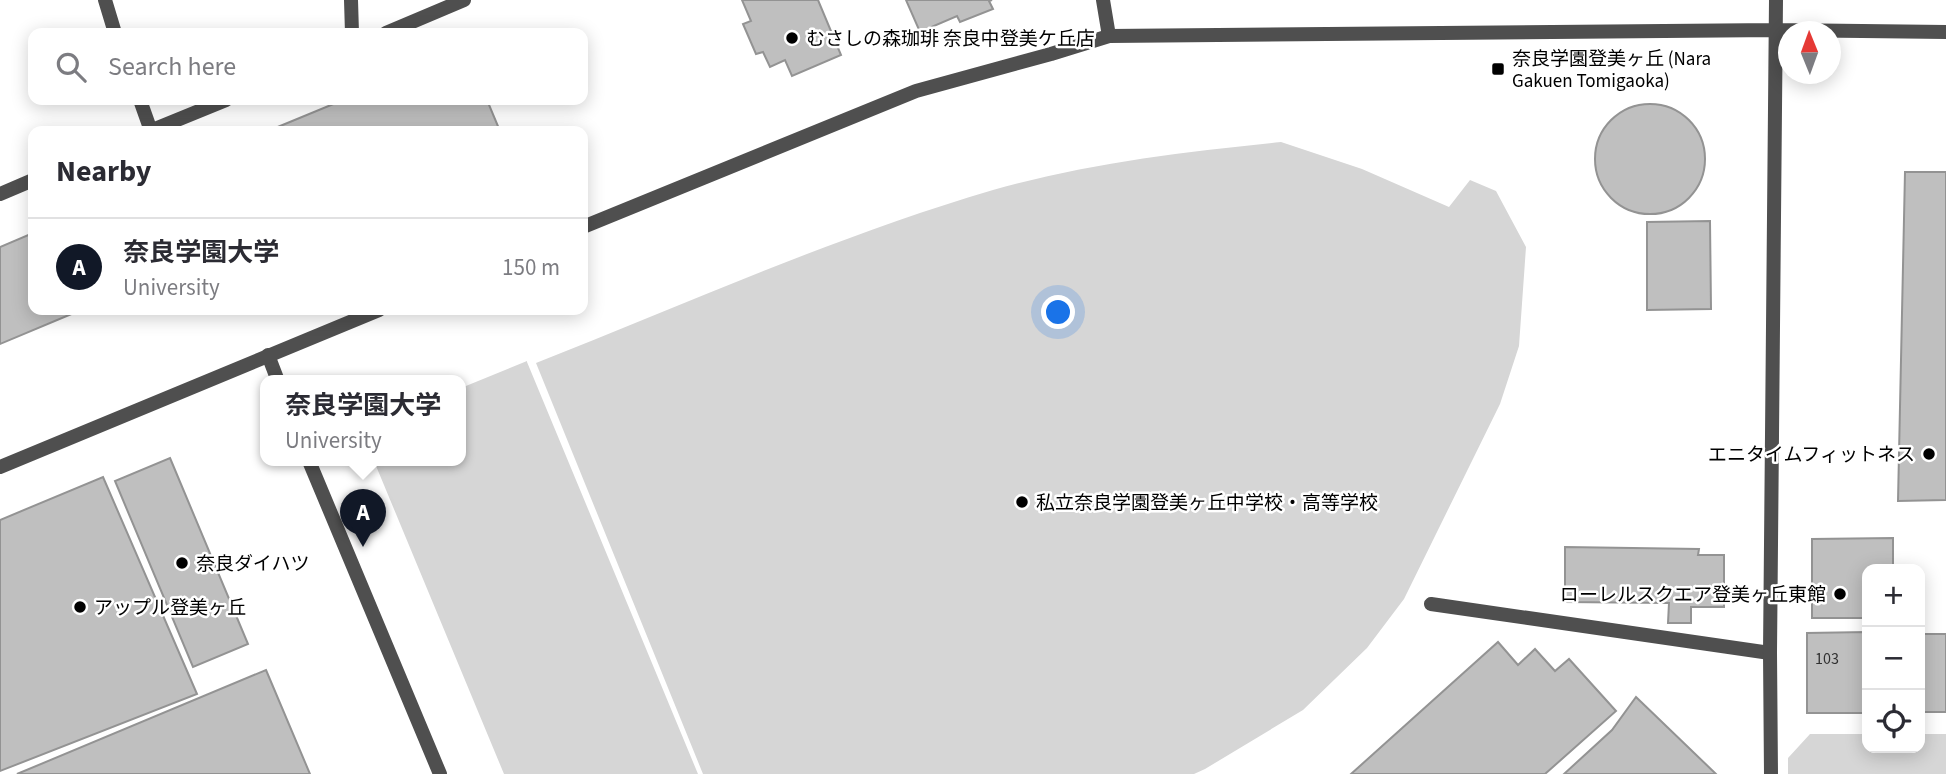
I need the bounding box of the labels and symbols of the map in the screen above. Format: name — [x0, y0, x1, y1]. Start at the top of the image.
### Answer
north arrow — [1778, 21, 1841, 84]
place label: むさしの森珈琲 奈良中登美ケ丘店 — [806, 26, 1095, 53]
marker: むさしの森珈琲 奈良中登美ケ丘店 — [784, 30, 800, 46]
place label: 奈良学園登美ヶ丘 (Nara Gakuen Tomigaoka) — [1512, 46, 1711, 95]
marker: 奈良学園登美ヶ丘 (Nara Gakuen Tomigaoka) — [1490, 61, 1506, 77]
your location — [1041, 295, 1075, 329]
place label: エニタイムフィットネス — [1708, 442, 1915, 469]
marker: エニタイムフィットネス — [1921, 446, 1937, 462]
pin: A — [340, 489, 386, 547]
place label: 私立奈良学園登美ヶ丘中学校・高等学校 — [1036, 490, 1378, 517]
marker: 私立奈良学園登美ヶ丘中学校・高等学校 — [1014, 494, 1030, 510]
place label: 奈良ダイハツ — [196, 551, 310, 578]
marker: 奈良ダイハツ — [174, 555, 190, 571]
place label: ローレルスクエア登美ヶ丘東館 — [1560, 582, 1826, 609]
marker: ローレルスクエア登美ヶ丘東館 — [1832, 586, 1848, 602]
place label: アップル登美ヶ丘 — [94, 595, 246, 622]
marker: アップル登美ヶ丘 — [72, 599, 88, 615]
house number: 103 — [1815, 648, 1839, 670]

